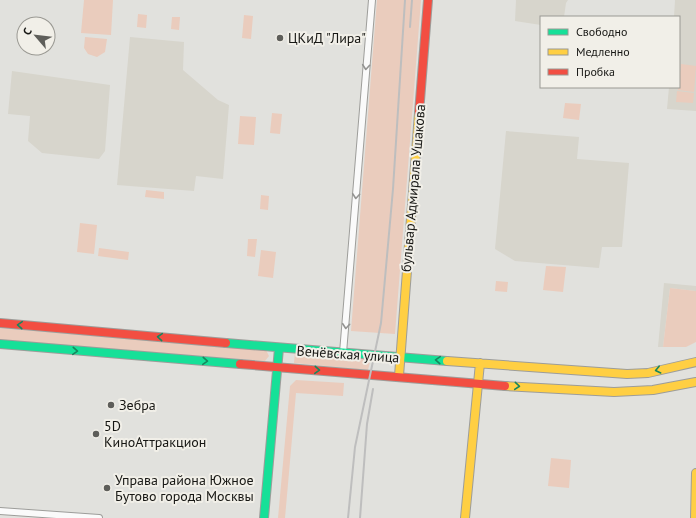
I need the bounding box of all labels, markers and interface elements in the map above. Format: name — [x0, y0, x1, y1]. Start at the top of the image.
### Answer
north arrow — [16, 16, 56, 56]
legend — [540, 16, 680, 88]
text: Свободно — [576, 24, 627, 39]
text: С — [20, 25, 35, 37]
place label: ЦКиД "Лира" — [288, 29, 366, 47]
marker: ЦКиД "Лира" — [275, 33, 285, 43]
text: Медленно — [576, 44, 630, 59]
one-way arrow — [362, 64, 371, 70]
text: Пробка — [576, 64, 615, 79]
street label: бульвар Адмирала Ушакова — [397, 103, 429, 273]
one-way arrow — [351, 193, 360, 199]
one-way arrow — [17, 320, 23, 329]
one-way arrow — [341, 323, 350, 329]
one-way arrow — [157, 333, 163, 342]
street label: Венёвская улица — [296, 341, 400, 367]
one-way arrow — [72, 346, 78, 355]
one-way arrow — [434, 356, 441, 365]
one-way arrow — [202, 357, 208, 366]
one-way arrow — [314, 365, 320, 374]
one-way arrow — [655, 366, 661, 374]
one-way arrow — [514, 382, 520, 391]
place label: Зебра — [119, 396, 156, 414]
marker: Зебра — [106, 400, 116, 410]
place label: 5D КиноАттракцион — [104, 417, 206, 451]
marker: 5D КиноАттракцион — [91, 429, 101, 439]
place label: Управа района Южное Бутово города Москвы — [115, 471, 254, 505]
marker: Управа района Южное Бутово города Москвы — [102, 483, 112, 493]

